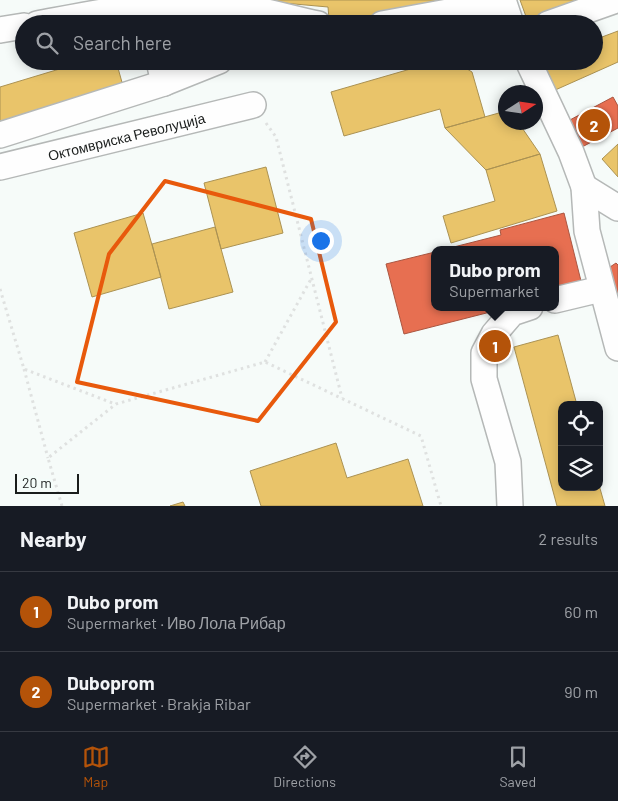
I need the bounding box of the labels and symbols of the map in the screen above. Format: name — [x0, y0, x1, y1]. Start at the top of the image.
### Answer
north arrow — [498, 85, 543, 130]
pin: 2 — [578, 106, 610, 144]
street label: Октомвриска Револуција — [46, 109, 207, 164]
your location — [308, 228, 334, 254]
pin: 1 — [479, 327, 511, 365]
scale bar — [15, 471, 79, 494]

